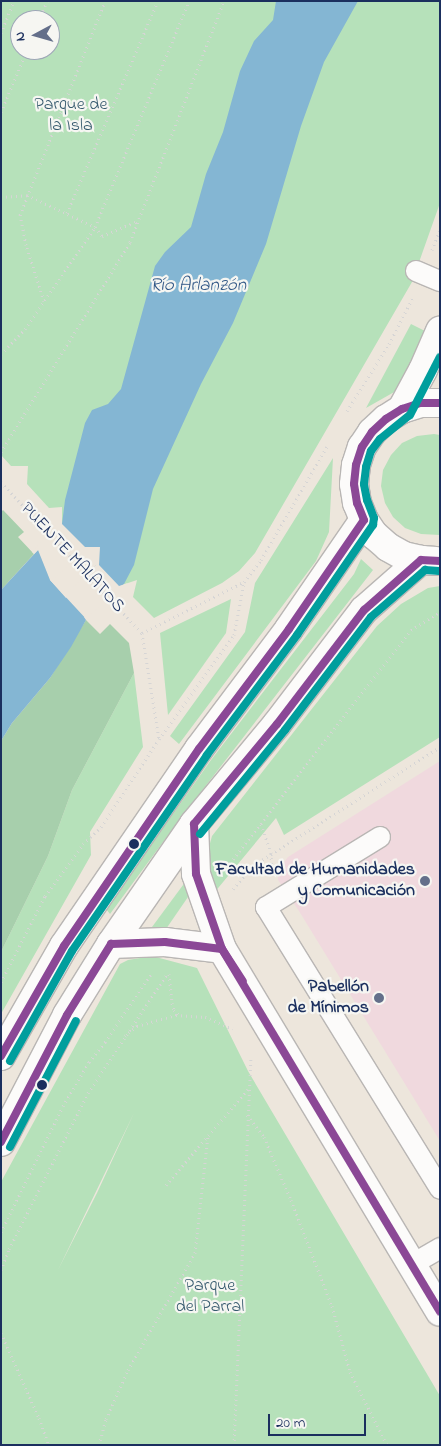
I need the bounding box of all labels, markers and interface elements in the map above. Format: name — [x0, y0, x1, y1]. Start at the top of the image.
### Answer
north arrow — [10, 10, 60, 60]
text: N — [10, 31, 32, 42]
park label: Parque de la Isla — [34, 95, 108, 138]
water label: Río Arlanzón — [150, 275, 246, 297]
street label: PUENTE MALATOS — [15, 498, 129, 618]
unlabelled marker — [129, 839, 139, 849]
place label: Facultad de Humanidades y Comunicación — [216, 860, 415, 902]
marker: Facultad de Humanidades y Comunicación — [419, 875, 431, 887]
place label: Pabellón de Mínimos — [288, 977, 369, 1020]
marker: Pabellón de Mínimos — [373, 992, 385, 1004]
unlabelled marker — [37, 1080, 47, 1090]
park label: Parque del Parral — [176, 1276, 244, 1318]
scale bar — [271, 1404, 368, 1436]
text: 20 m — [276, 1412, 305, 1434]

